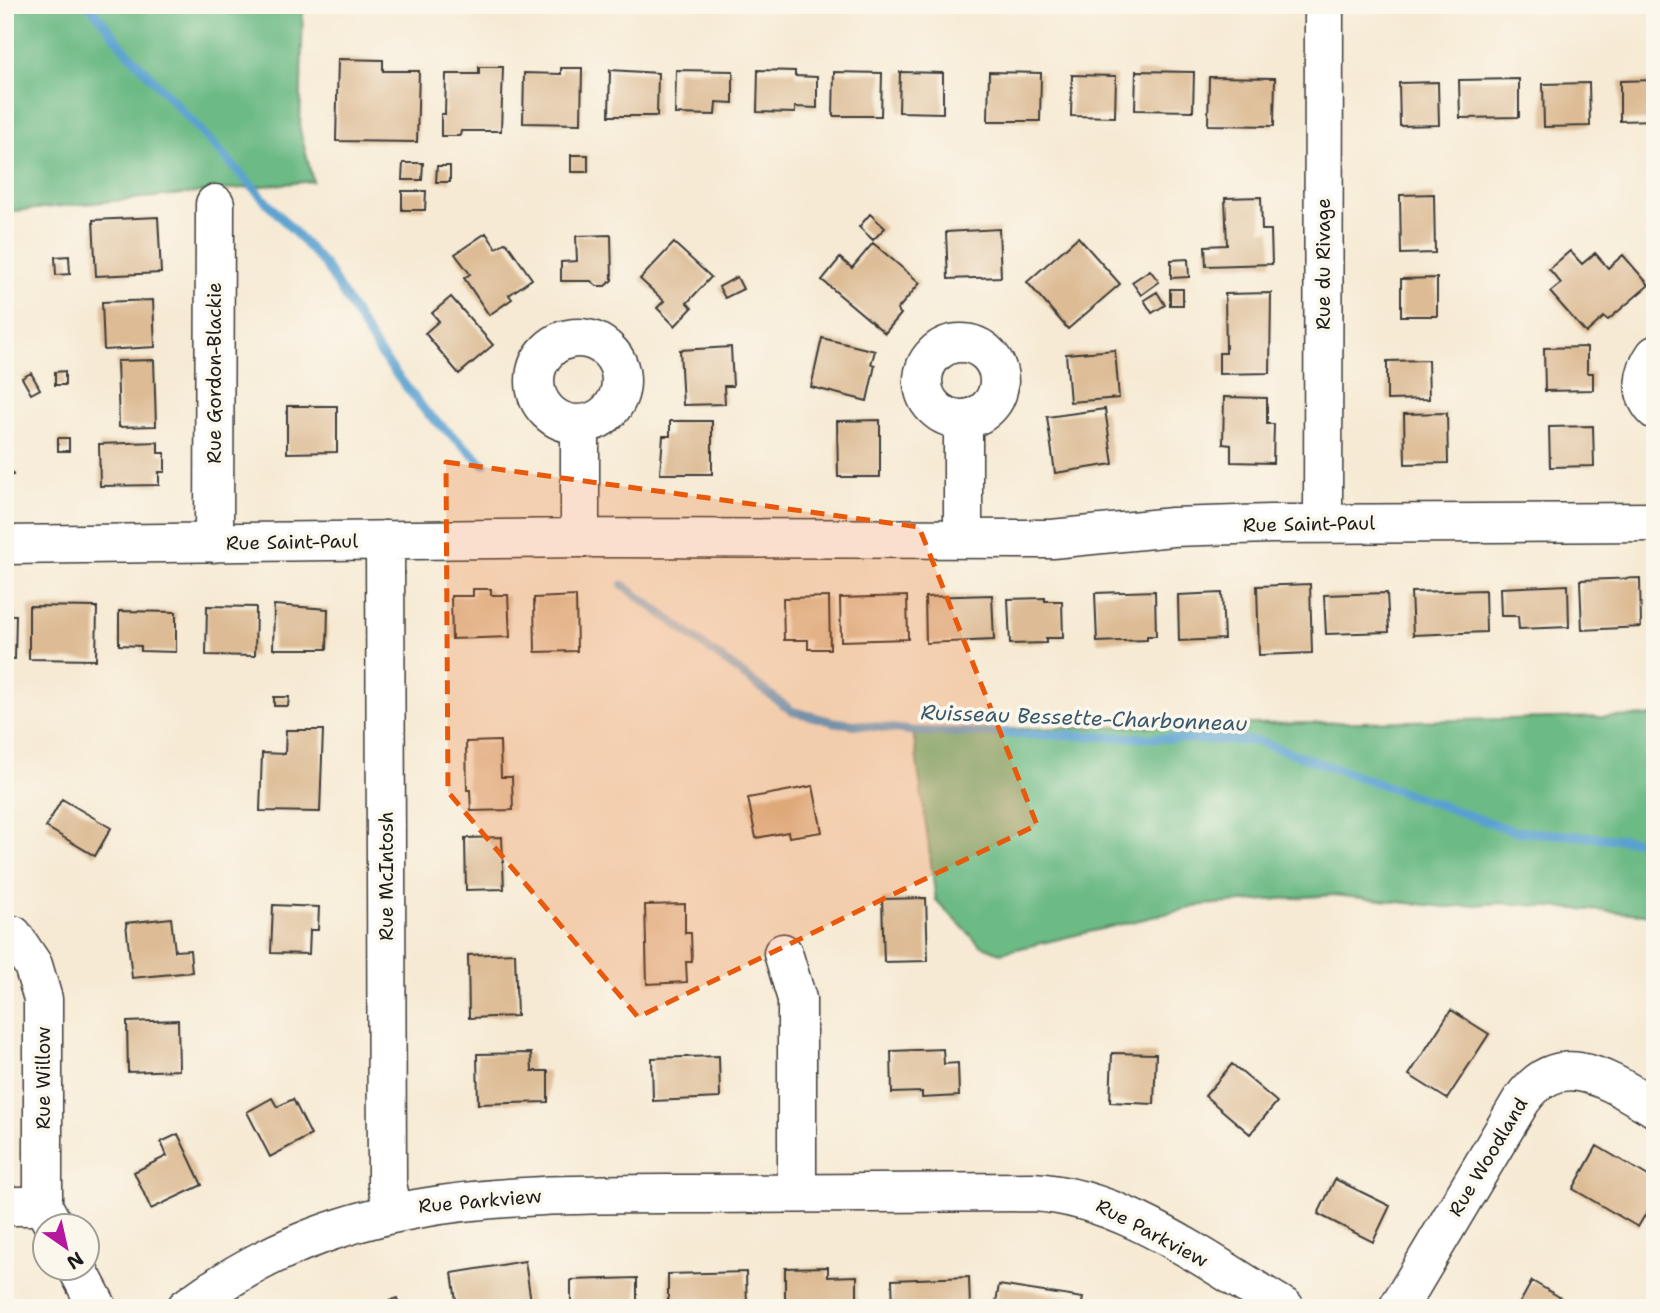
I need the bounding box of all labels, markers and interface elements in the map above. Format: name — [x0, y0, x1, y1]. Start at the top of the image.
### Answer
street label: Rue du Rivage — [1311, 198, 1336, 330]
street label: Rue Gordon-Blackie — [202, 282, 227, 464]
street label: Rue Saint-Paul — [1243, 510, 1376, 538]
street label: Rue Saint-Paul — [226, 528, 359, 556]
water label: Ruisseau Bessette-Charbonneau — [920, 698, 1248, 738]
street label: Rue McIntosh — [374, 811, 399, 941]
street label: Rue Willow — [31, 1026, 56, 1130]
street label: Rue Woodland — [1443, 1093, 1533, 1221]
street label: Rue Parkview — [417, 1183, 543, 1219]
street label: Rue Parkview — [1092, 1193, 1212, 1273]
north arrow — [32, 1212, 102, 1282]
text: N — [62, 1246, 88, 1275]

